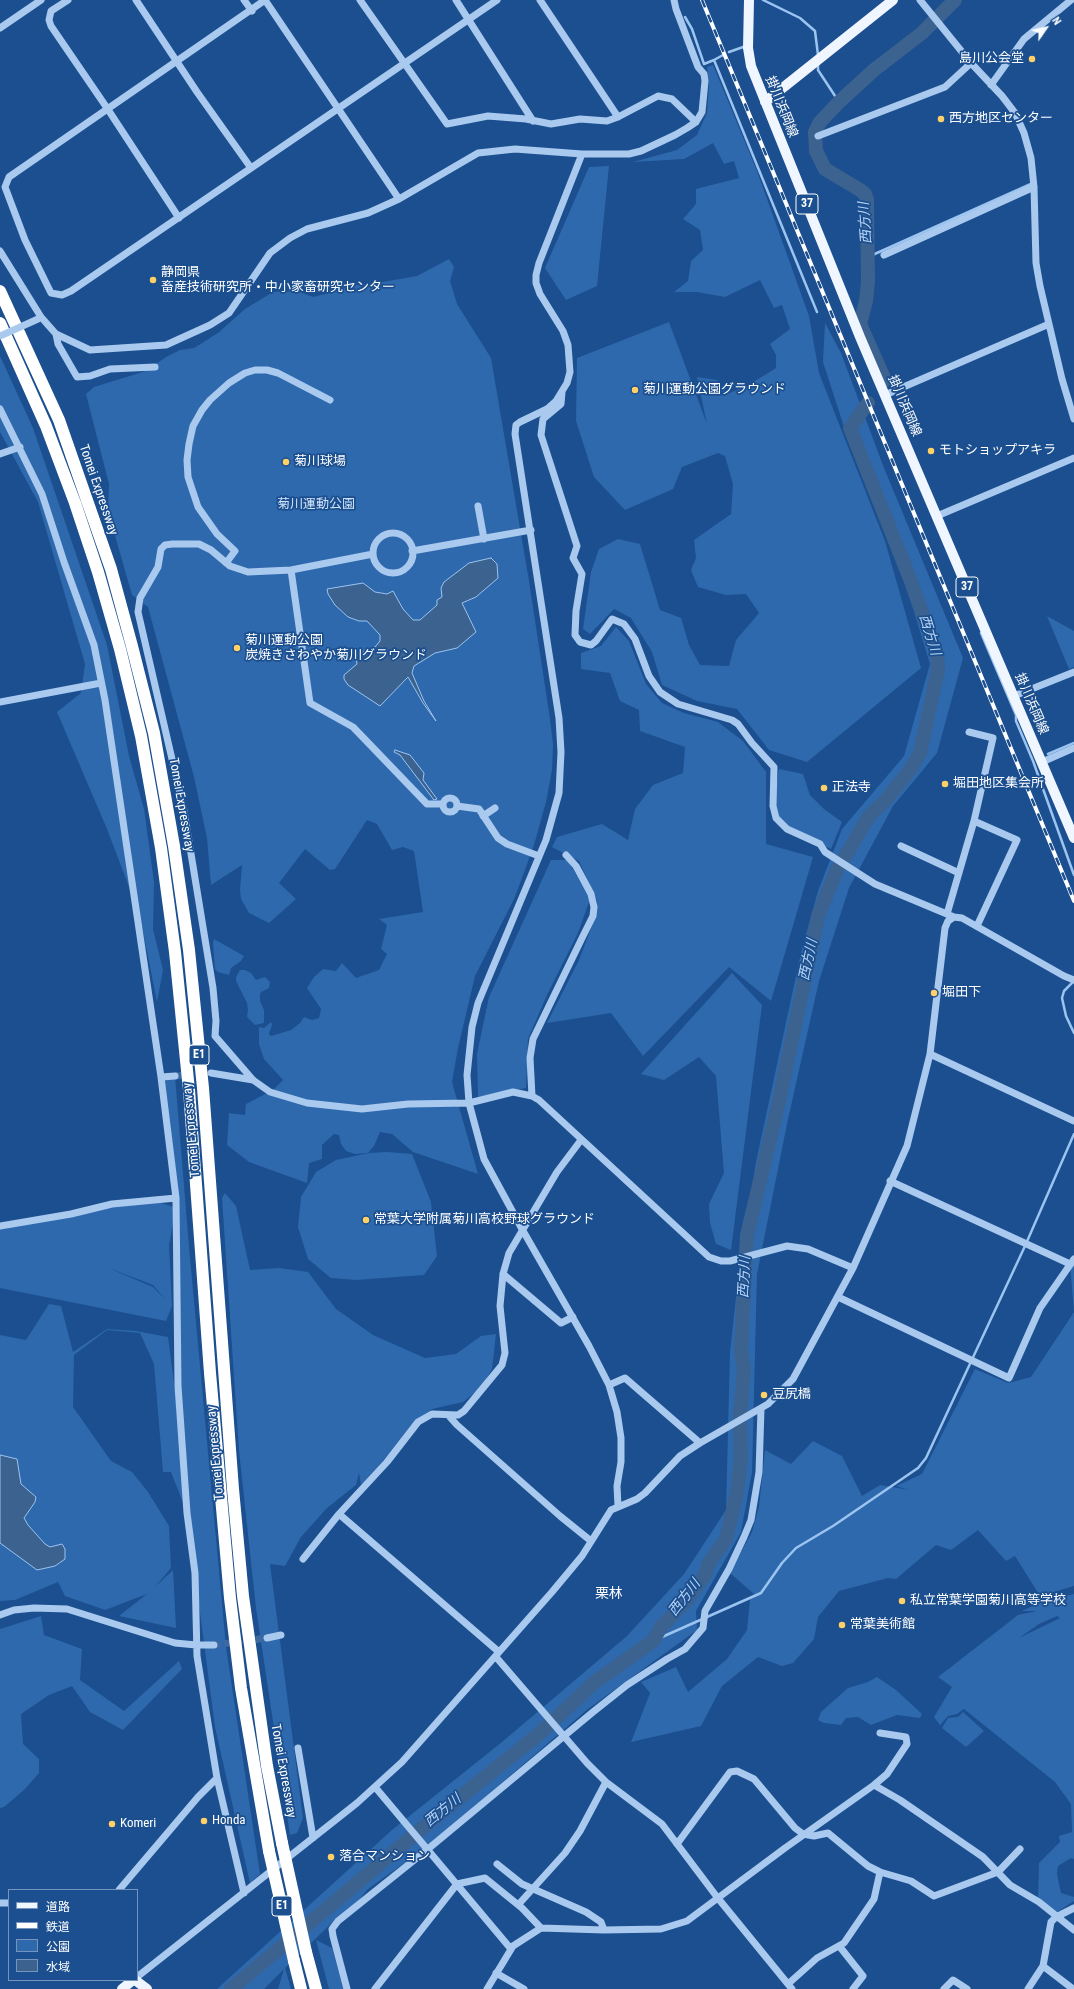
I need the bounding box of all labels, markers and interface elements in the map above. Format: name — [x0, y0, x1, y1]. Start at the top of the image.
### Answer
north arrow — [1026, 8, 1066, 48]
text: N — [1049, 15, 1064, 27]
place label: 島川公会堂 — [959, 51, 1024, 67]
marker: 島川公会堂 — [1027, 54, 1037, 64]
street label: 掛川浜岡線 — [762, 74, 800, 140]
place label: 西方地区センター — [949, 111, 1053, 127]
marker: 西方地区センター — [936, 114, 946, 124]
road number: 37 — [796, 194, 818, 214]
water label: 西方川 — [856, 201, 876, 245]
place label: 静岡県 畜産技術研究所・中小家畜研究センター — [161, 265, 395, 296]
marker: 静岡県 畜産技術研究所・中小家畜研究センター — [148, 275, 158, 285]
street label: 掛川浜岡線 — [884, 373, 924, 439]
place label: 菊川運動公園グラウンド — [643, 382, 786, 398]
marker: 菊川運動公園グラウンド — [630, 385, 640, 395]
street label: Tomei Expressway — [75, 443, 121, 537]
place label: モトショップアキラ — [939, 443, 1056, 459]
marker: モトショップアキラ — [926, 446, 936, 456]
place label: 菊川球場 — [294, 454, 346, 470]
marker: 菊川球場 — [281, 457, 291, 467]
park label: 菊川運動公園 — [277, 497, 355, 513]
road number: 37 — [956, 577, 978, 597]
water label: 西方川 — [915, 612, 943, 658]
place label: 菊川運動公園 炭焼きさわやか菊川グラウンド — [245, 633, 427, 664]
marker: 菊川運動公園 炭焼きさわやか菊川グラウンド — [232, 643, 242, 653]
street label: 掛川浜岡線 — [1011, 671, 1051, 737]
street label: Tomei Expressway — [165, 757, 197, 853]
place label: 堀田地区集会所 — [953, 776, 1044, 792]
marker: 堀田地区集会所 — [940, 779, 950, 789]
place label: 正法寺 — [832, 780, 871, 796]
marker: 正法寺 — [819, 783, 829, 793]
water label: 西方川 — [796, 938, 822, 982]
place label: 堀田下 — [942, 985, 981, 1001]
marker: 堀田下 — [929, 988, 939, 998]
road number: E1 — [189, 1045, 209, 1065]
street label: Tomei Expressway — [180, 1082, 204, 1178]
place label: 常葉大学附属菊川高校野球グラウンド — [374, 1212, 595, 1228]
marker: 常葉大学附属菊川高校野球グラウンド — [361, 1215, 371, 1225]
water label: 西方川 — [736, 1256, 754, 1298]
place label: 豆尻橋 — [772, 1387, 811, 1403]
marker: 豆尻橋 — [759, 1390, 769, 1400]
street label: Tomei Expressway — [204, 1405, 228, 1501]
water label: 西方川 — [665, 1576, 705, 1620]
district label: 栗林 — [595, 1586, 623, 1602]
place label: 私立常葉学園菊川高等学校 — [910, 1593, 1066, 1609]
marker: 私立常葉学園菊川高等学校 — [897, 1596, 907, 1606]
place label: 常葉美術館 — [850, 1617, 915, 1633]
marker: 常葉美術館 — [837, 1620, 847, 1630]
street label: Tomei Expressway — [267, 1723, 299, 1819]
water label: 西方川 — [421, 1791, 465, 1831]
place label: Honda — [212, 1813, 246, 1829]
place label: Komeri — [120, 1816, 156, 1832]
marker: Honda — [199, 1816, 209, 1826]
marker: Komeri — [107, 1819, 117, 1829]
place label: 落合マンション — [339, 1849, 430, 1865]
marker: 落合マンション — [326, 1852, 336, 1862]
legend — [8, 1889, 138, 1981]
road number: E1 — [272, 1896, 292, 1916]
text: 道路 — [46, 1900, 70, 1914]
text: 鉄道 — [46, 1920, 70, 1934]
text: 公園 — [46, 1940, 70, 1954]
text: 水域 — [46, 1960, 70, 1974]

